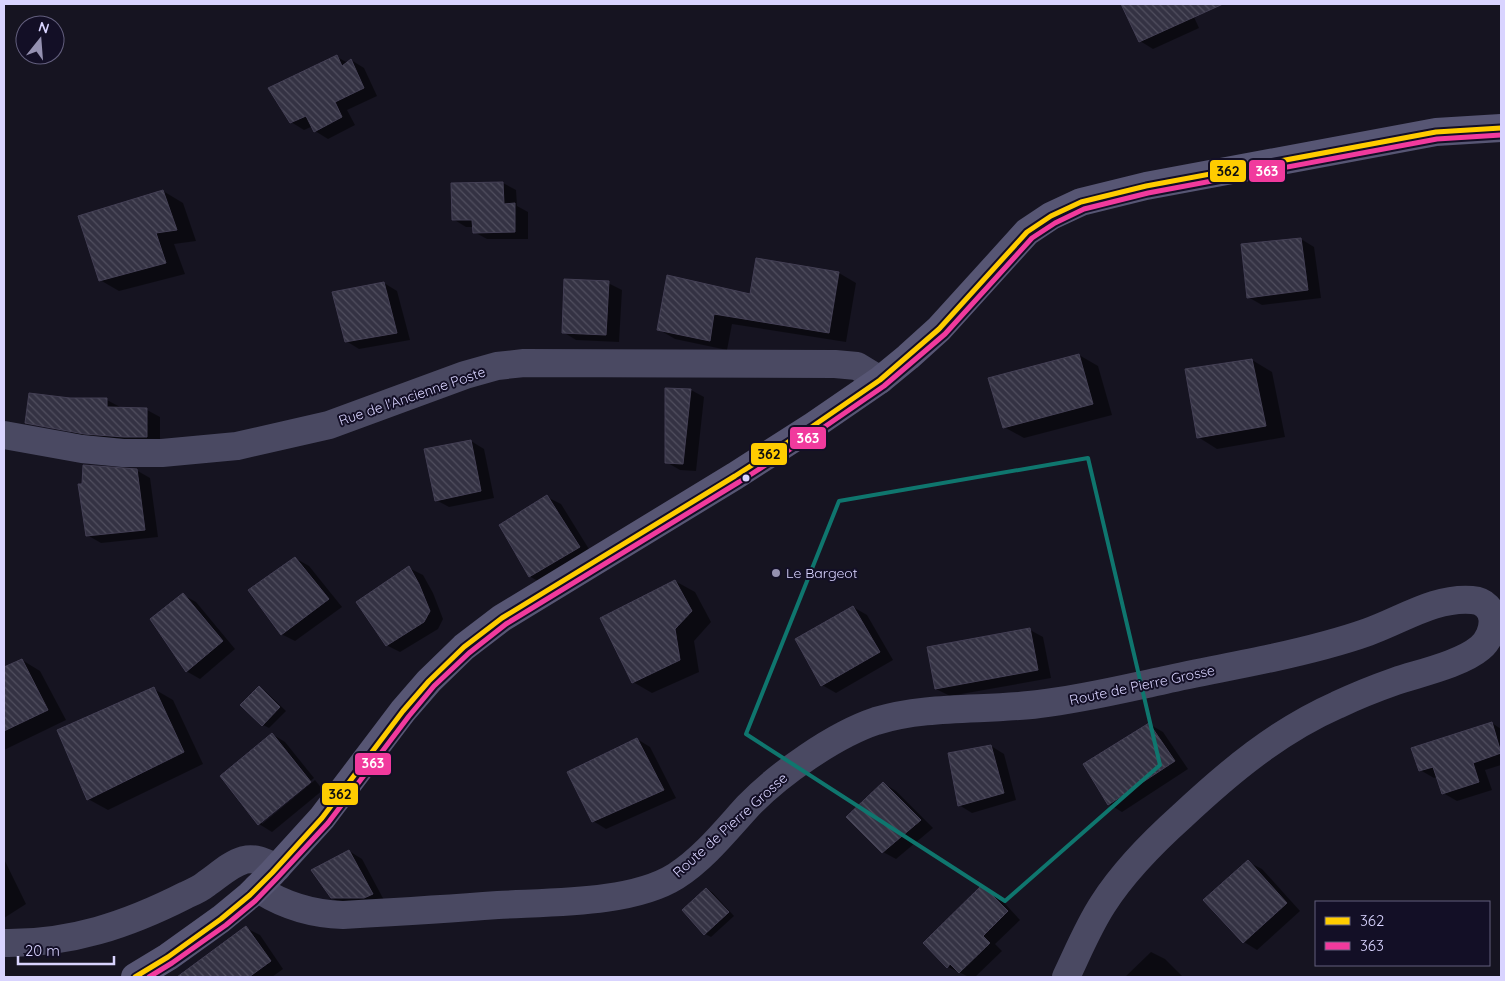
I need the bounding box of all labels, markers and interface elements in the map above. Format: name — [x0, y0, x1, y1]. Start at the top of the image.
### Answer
north arrow — [15, 15, 65, 65]
text: N — [36, 17, 51, 38]
line badge: 362 — [1209, 159, 1247, 183]
line badge: 363 — [1248, 159, 1286, 183]
text: 362 — [1216, 162, 1240, 180]
text: 363 — [1256, 162, 1278, 180]
street label: Rue de l'Ancienne Poste — [336, 362, 488, 430]
line badge: 363 — [789, 426, 827, 450]
text: 363 — [797, 429, 819, 447]
line badge: 362 — [750, 442, 788, 466]
text: 362 — [757, 445, 781, 463]
unlabelled marker — [741, 473, 751, 483]
place label: Le Bargeot — [786, 564, 858, 582]
marker: Le Bargeot — [770, 567, 782, 579]
street label: Route de Pierre Grosse — [1068, 661, 1216, 709]
line badge: 363 — [354, 752, 392, 776]
text: 363 — [362, 754, 384, 772]
street label: Route de Pierre Grosse — [669, 769, 791, 881]
line badge: 362 — [321, 782, 359, 806]
text: 362 — [328, 785, 352, 803]
legend — [1315, 901, 1490, 966]
text: 362 — [1360, 911, 1384, 930]
scale bar — [18, 934, 114, 966]
text: 363 — [1360, 936, 1384, 955]
text: 20 m — [25, 941, 60, 960]

